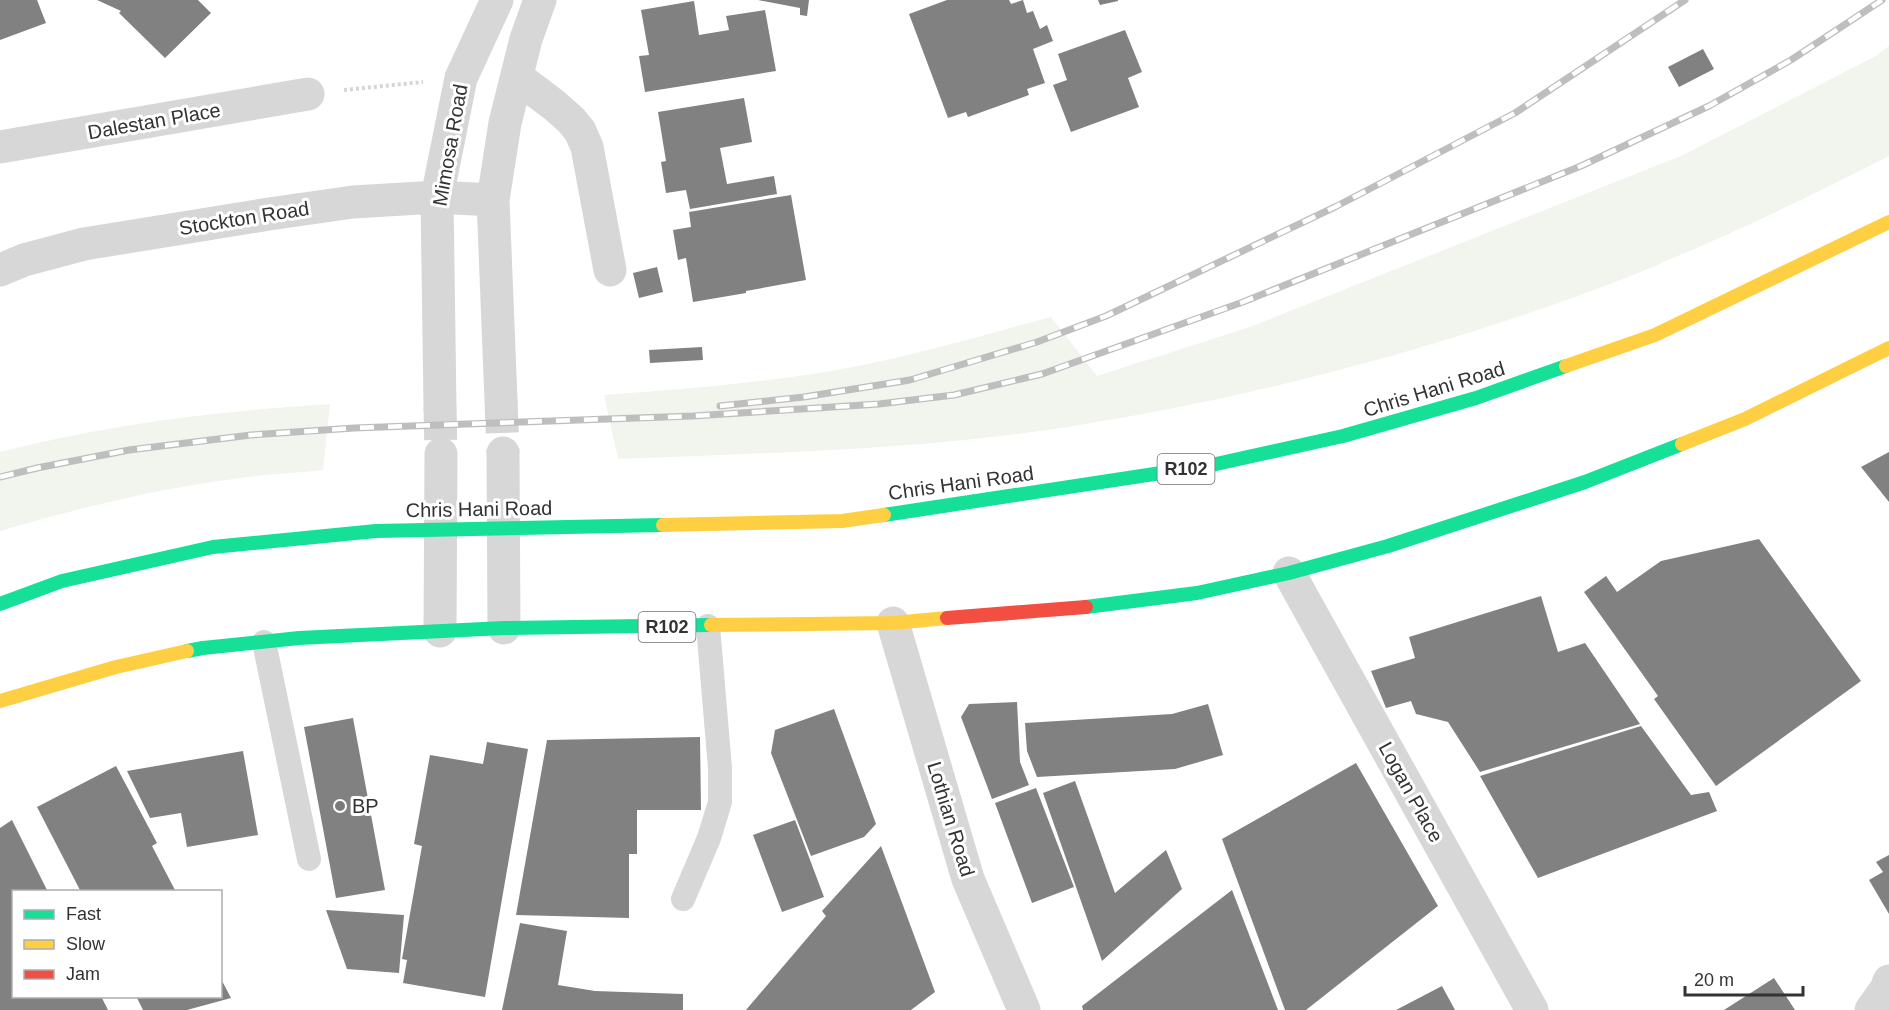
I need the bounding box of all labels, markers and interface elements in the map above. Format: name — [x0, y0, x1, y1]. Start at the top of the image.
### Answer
street label: Mimosa Road — [428, 82, 472, 208]
street label: Dalestan Place — [86, 98, 222, 144]
street label: Stockton Road — [177, 197, 311, 239]
street label: Chris Hani Road — [1361, 357, 1507, 421]
road number: R102 — [1158, 454, 1214, 484]
street label: Chris Hani Road — [887, 462, 1035, 504]
street label: Chris Hani Road — [405, 497, 553, 521]
road number: R102 — [638, 612, 696, 642]
street label: Logan Place — [1374, 738, 1448, 846]
street label: Lothian Road — [923, 759, 979, 879]
place label: BP — [352, 795, 379, 817]
marker: BP — [333, 799, 347, 813]
legend — [12, 890, 222, 998]
text: Fast — [66, 904, 101, 924]
text: Slow — [66, 934, 106, 954]
scale bar — [1685, 959, 1804, 997]
text: Jam — [66, 964, 100, 984]
text: 20 m — [1694, 970, 1734, 990]

